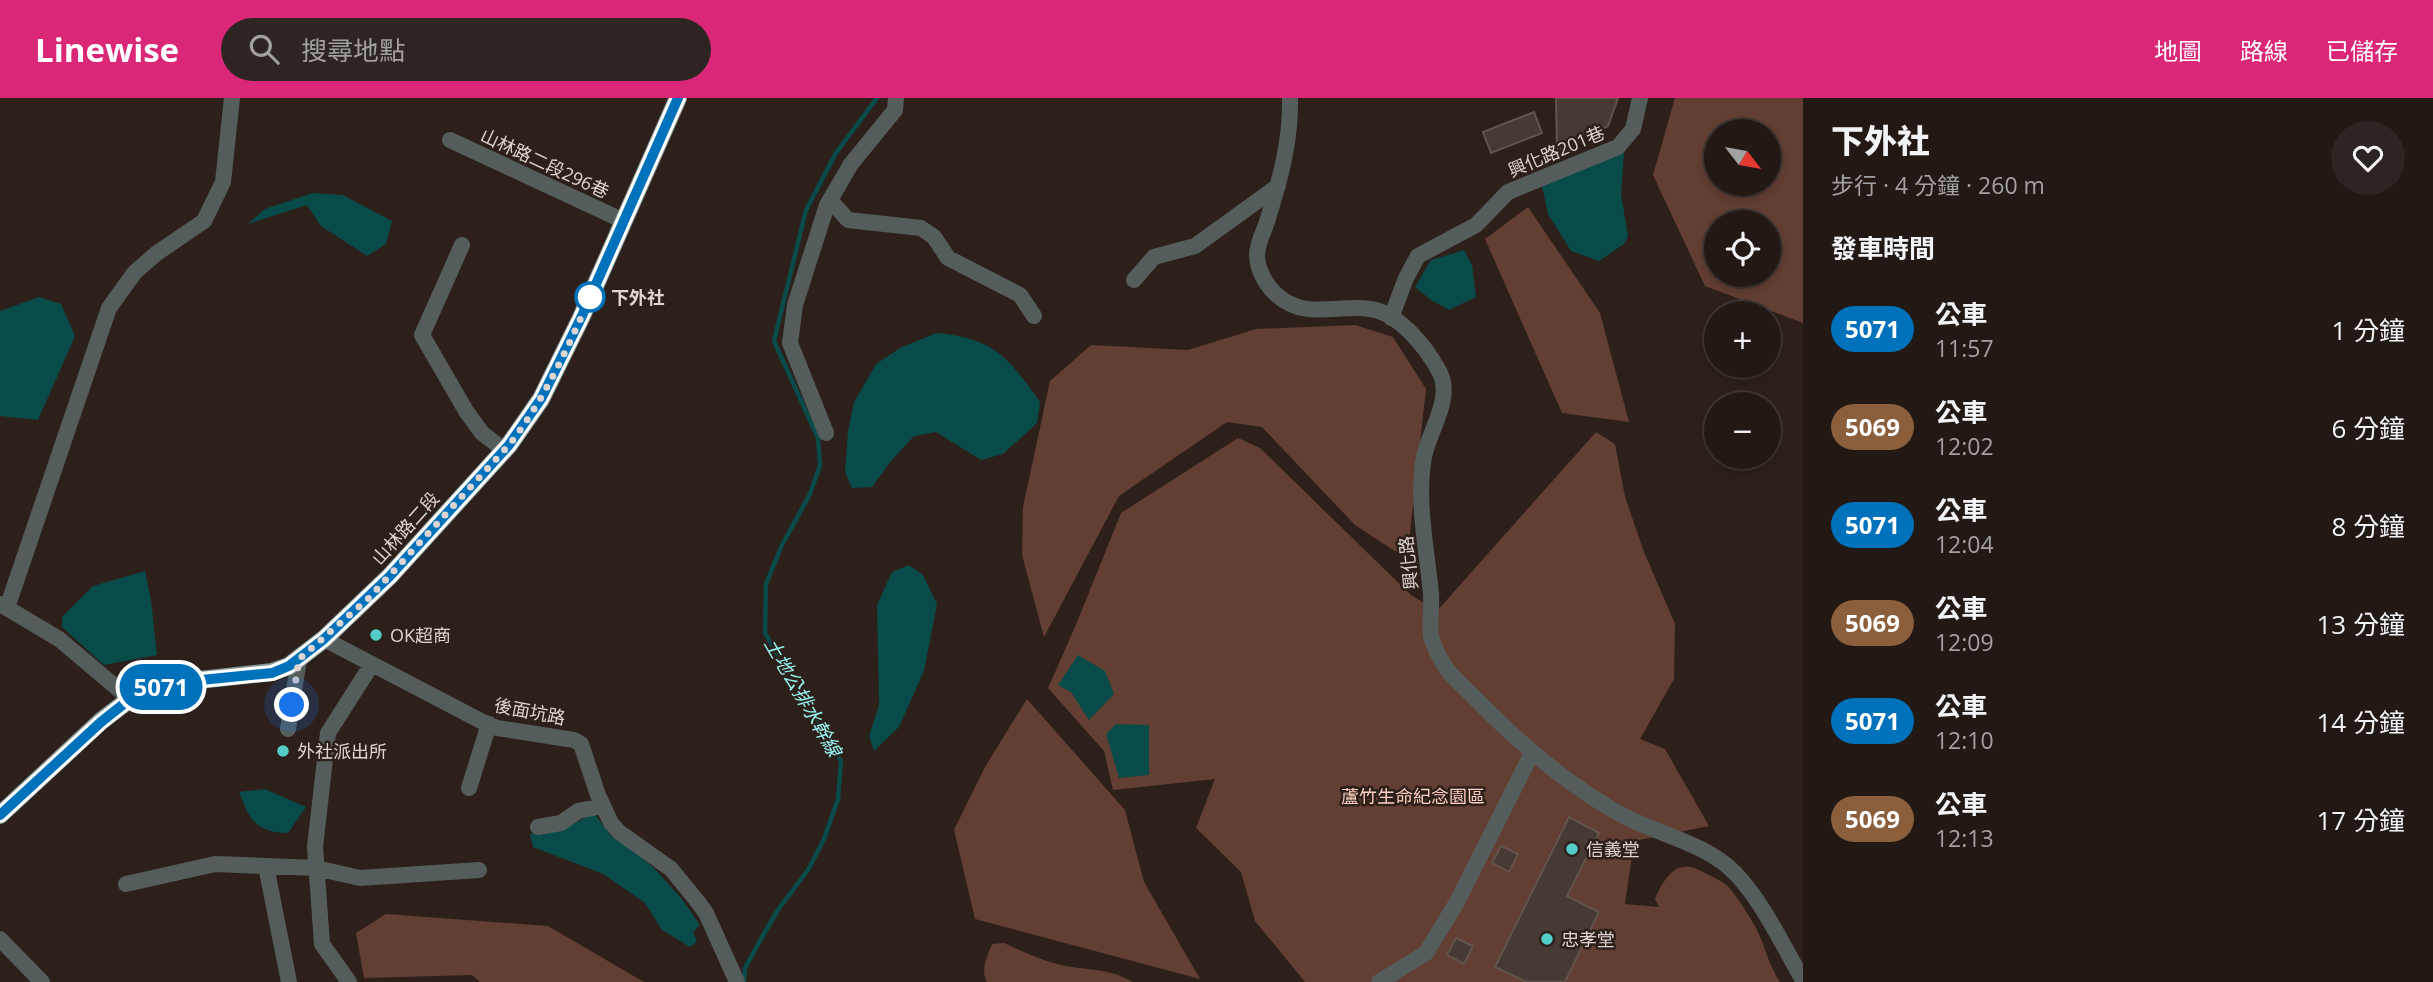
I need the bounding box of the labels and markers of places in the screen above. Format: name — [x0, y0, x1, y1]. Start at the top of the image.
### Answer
marker: 下外社 — [575, 282, 605, 312]
place label: 下外社 — [611, 285, 665, 309]
place label: OK超商 — [390, 623, 451, 647]
marker: OK超商 — [368, 627, 384, 643]
place label: 外社派出所 — [297, 739, 387, 763]
marker: 外社派出所 — [275, 743, 291, 759]
place label: 信義堂 — [1586, 837, 1640, 861]
marker: 信義堂 — [1564, 841, 1580, 857]
place label: 忠孝堂 — [1561, 927, 1615, 951]
marker: 忠孝堂 — [1539, 931, 1555, 947]

